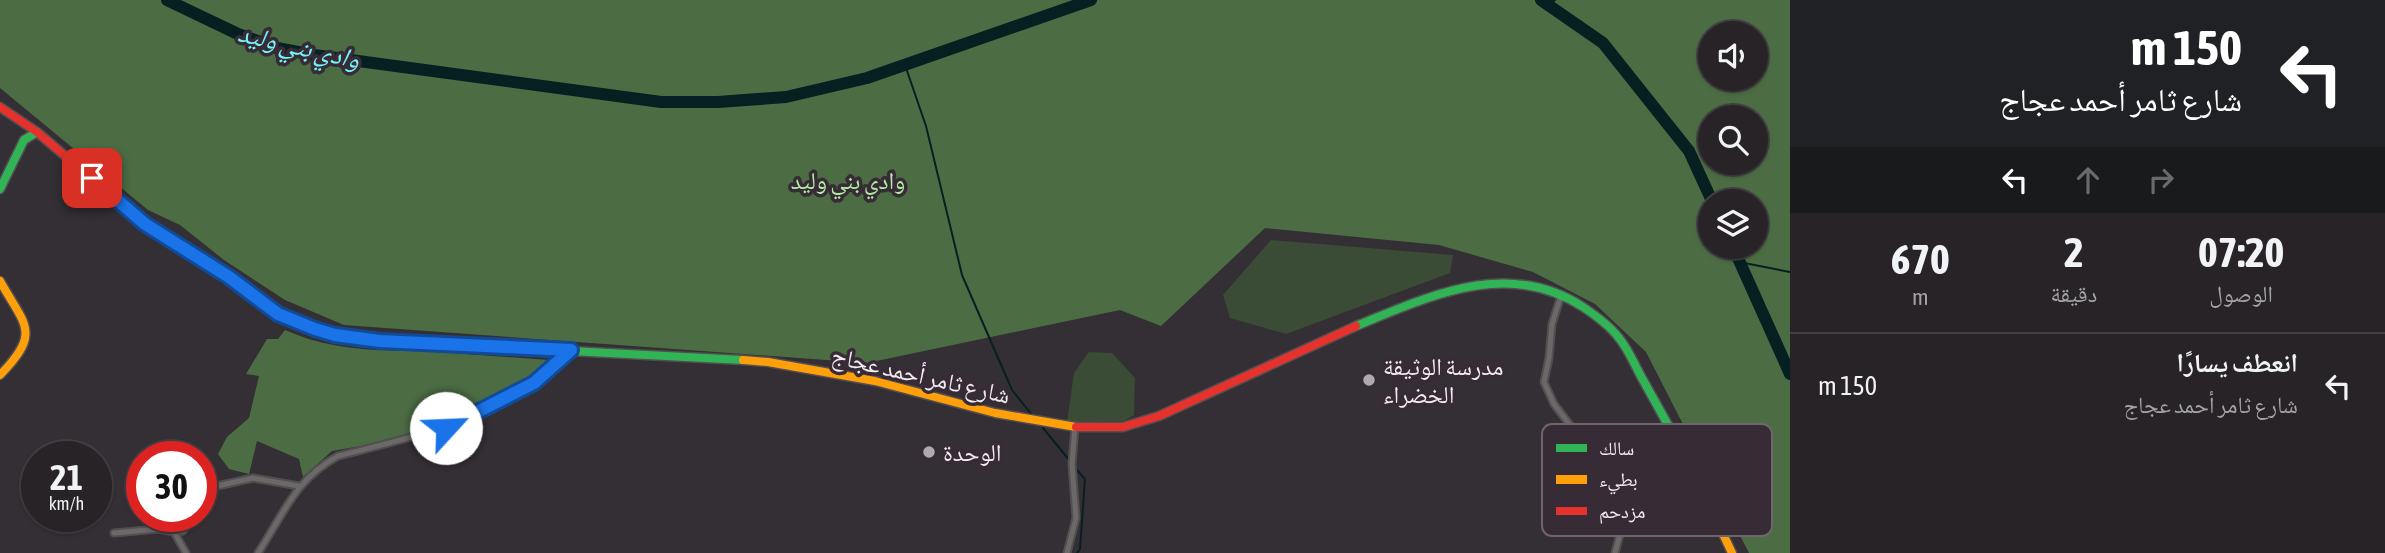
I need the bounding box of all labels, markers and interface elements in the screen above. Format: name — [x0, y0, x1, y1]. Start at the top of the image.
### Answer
water label: وادي بني وليد — [234, 17, 363, 80]
text: 150 m — [2131, 19, 2242, 75]
map controls — [1698, 21, 1768, 259]
button: sound — [1698, 21, 1768, 91]
icon: left — [2266, 28, 2357, 119]
text: شارع ثامر أحمد عجاج — [1999, 81, 2242, 118]
button: search — [1698, 105, 1768, 175]
pin — [62, 148, 122, 208]
icon: arrive — [73, 159, 111, 197]
icon: left — [1996, 161, 2034, 199]
icon: ahead — [2069, 161, 2107, 199]
icon: right — [2142, 161, 2180, 199]
park label: وادي بني وليد — [791, 167, 905, 200]
button: layers — [1698, 189, 1768, 259]
text: 2 — [2064, 228, 2084, 276]
text: 07:20 — [2198, 228, 2284, 276]
text: 670 — [1891, 235, 1950, 283]
text: دقيقة — [2051, 281, 2097, 307]
text: الوصول — [2209, 281, 2273, 307]
text: m — [1912, 284, 1929, 310]
street label: شارع ثامر أحمد عجاج — [829, 341, 1013, 411]
text: انعطف يسارًا — [2177, 348, 2298, 378]
place label: مدرسة الوثيقة الخضراء — [1383, 353, 1504, 408]
icon: left — [2319, 367, 2357, 405]
text: 150 m — [1818, 371, 1877, 401]
marker: مدرسة الوثيقة الخضراء — [1361, 372, 1377, 388]
position arrow — [409, 391, 483, 465]
text: شارع ثامر أحمد عجاج — [2123, 392, 2298, 418]
legend — [1542, 424, 1772, 536]
text: سالك — [1599, 437, 1634, 459]
place label: الوحدة — [943, 439, 1001, 466]
speed limit sign: 30 — [126, 441, 217, 532]
marker: الوحدة — [921, 444, 937, 460]
text: 21 — [50, 457, 83, 497]
text: بطيء — [1599, 468, 1638, 495]
text: km/h — [49, 493, 84, 514]
text: مزدحم — [1599, 500, 1645, 524]

